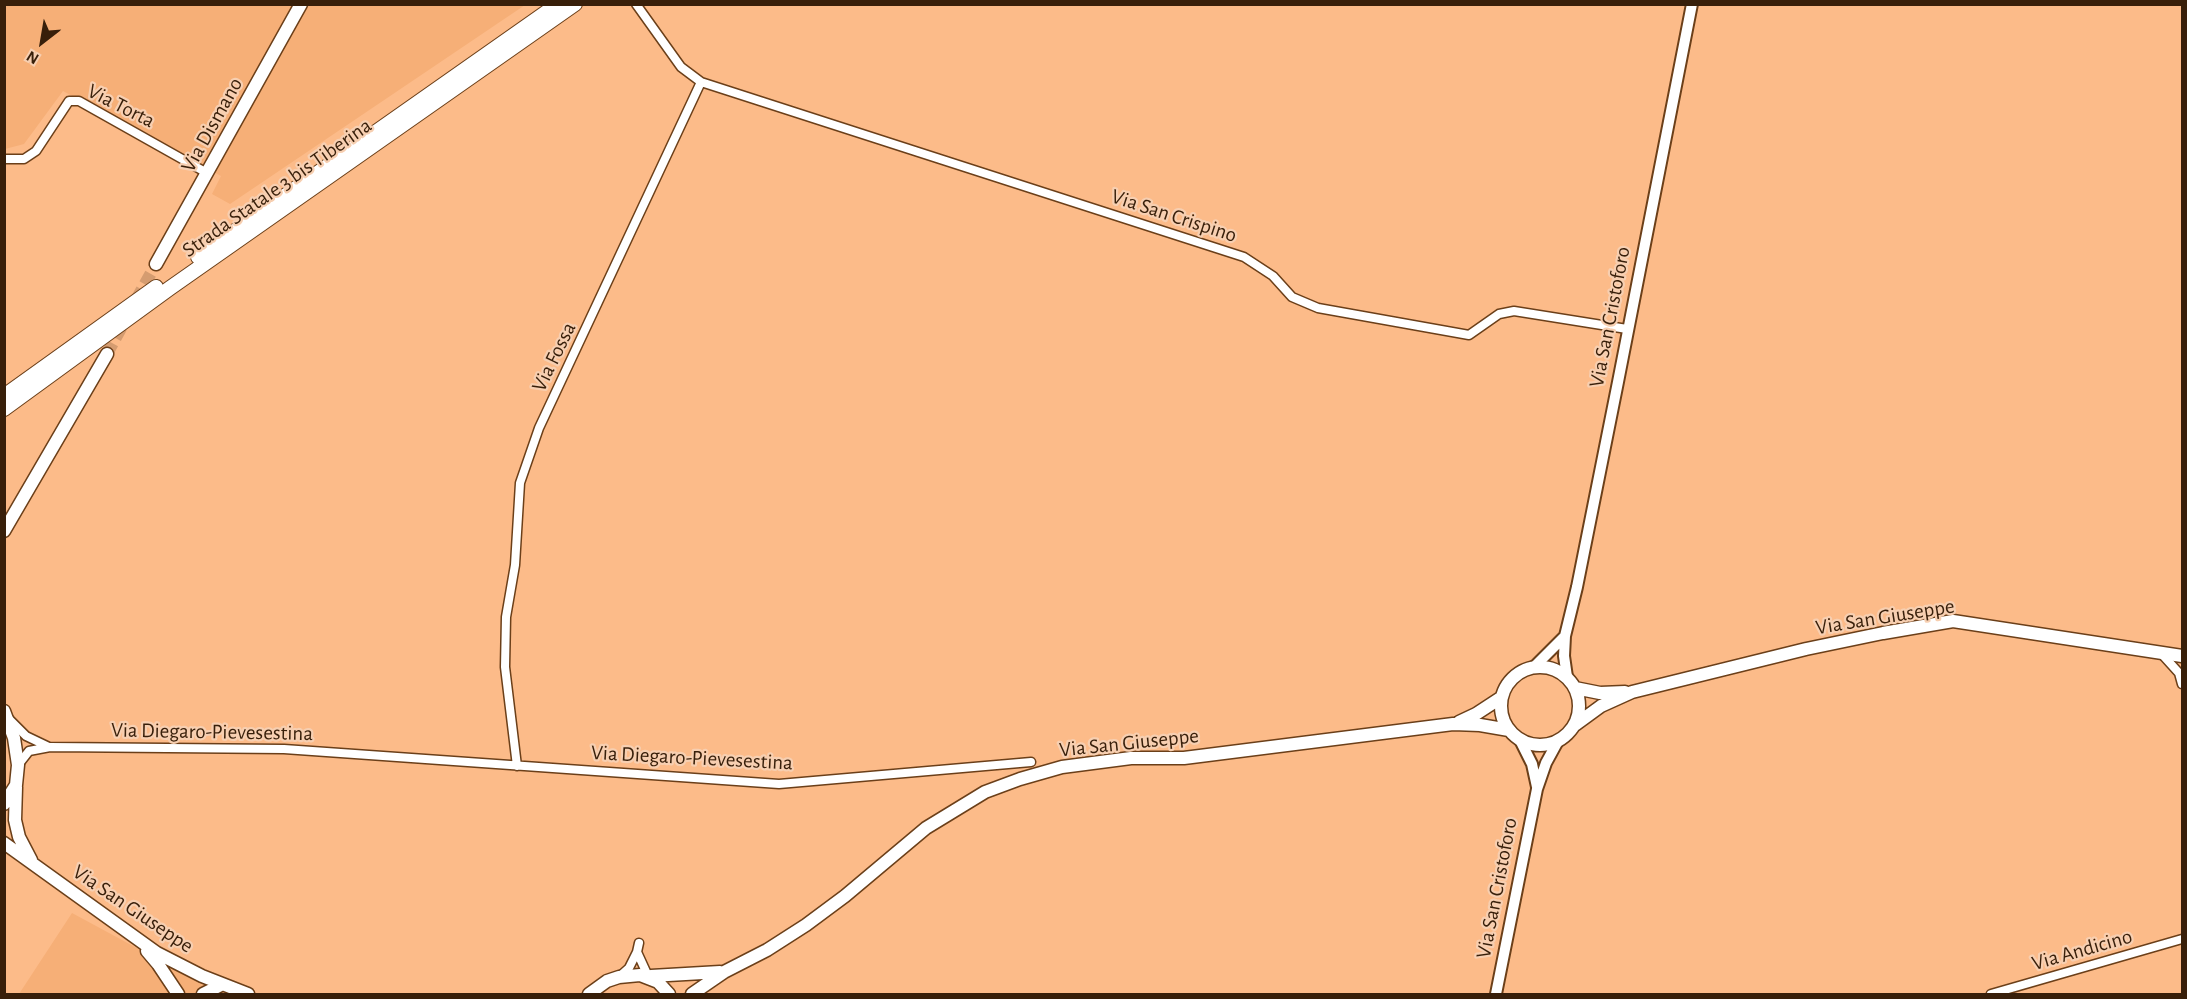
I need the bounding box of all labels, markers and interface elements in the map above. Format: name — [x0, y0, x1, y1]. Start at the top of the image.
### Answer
north arrow — [12, 12, 72, 72]
text: N — [24, 48, 42, 67]
street label: Via Dismano — [176, 73, 248, 177]
street label: Via Torta — [83, 78, 159, 134]
street label: Strada Statale 3 bis Tiberina — [177, 113, 377, 263]
street label: Via San Crispino — [1108, 184, 1240, 248]
street label: Via San Cristoforo — [1584, 244, 1636, 390]
street label: Via Fossa — [526, 318, 582, 396]
street label: Via San Giuseppe — [1814, 594, 1956, 640]
street label: Via Diegaro-Pievesestina — [111, 718, 313, 746]
street label: Via San Giuseppe — [1058, 723, 1200, 763]
street label: Via Diegaro-Pievesestina — [590, 740, 794, 776]
street label: Via San Cristoforo — [1471, 815, 1523, 961]
street label: Via San Giuseppe — [68, 859, 198, 959]
street label: Via Andicino — [2029, 924, 2135, 976]

